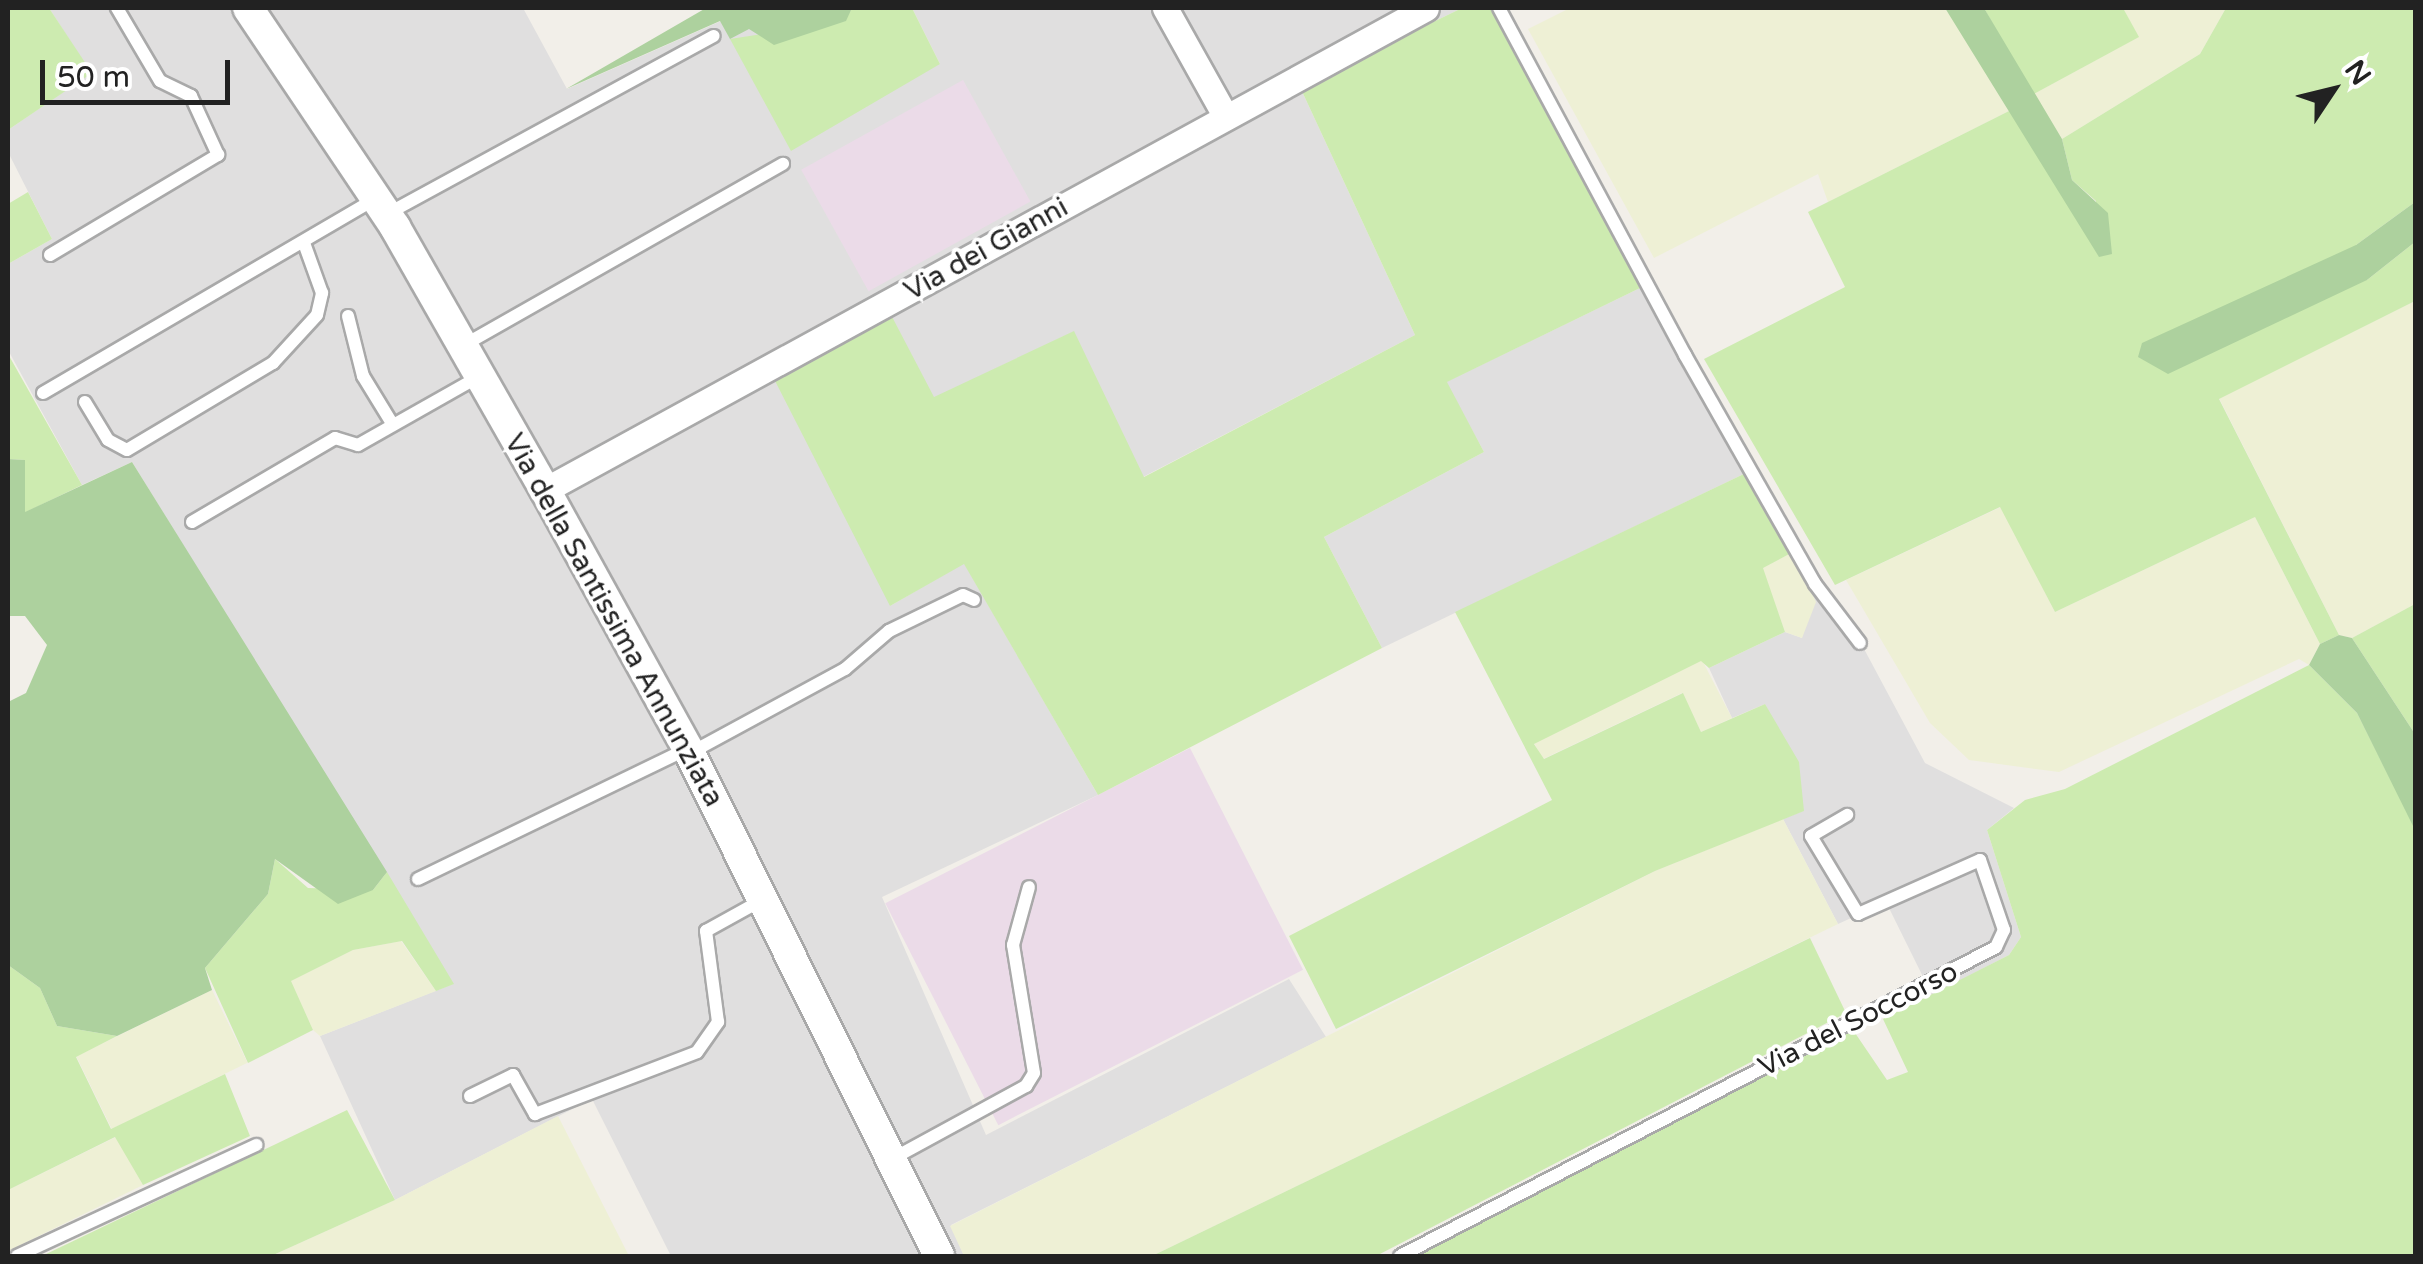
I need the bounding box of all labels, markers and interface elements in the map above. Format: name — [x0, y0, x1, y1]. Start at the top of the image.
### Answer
scale bar — [45, 40, 235, 102]
north arrow — [2283, 40, 2383, 140]
text: N — [2337, 54, 2378, 92]
text: 50 m — [57, 59, 130, 96]
street label: Via dei Gianni — [898, 190, 1074, 308]
street label: Via della Santissima Annunziata — [497, 428, 731, 812]
street label: Via del Soccorso — [1753, 954, 1963, 1084]

